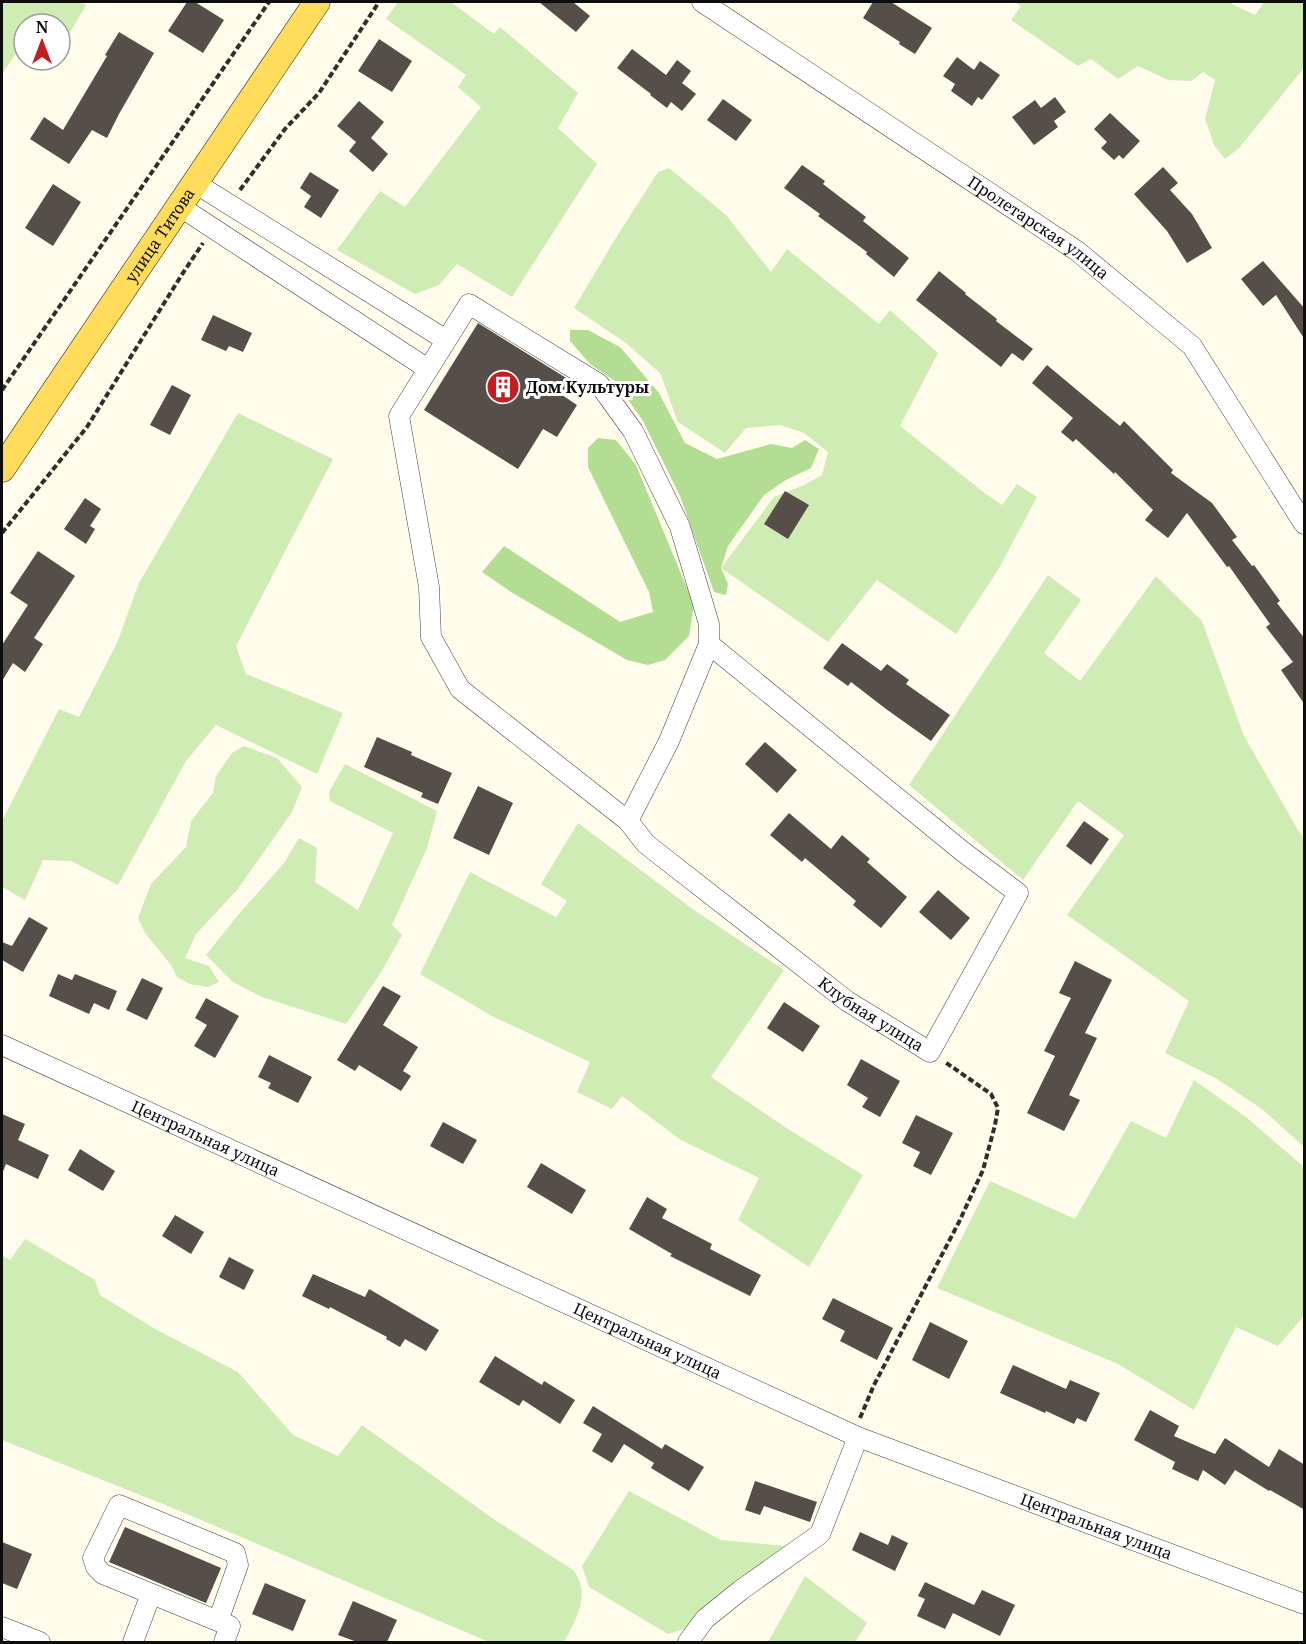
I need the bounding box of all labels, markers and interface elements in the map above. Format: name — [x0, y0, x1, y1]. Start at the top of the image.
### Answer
north arrow — [12, 12, 72, 72]
text: N — [36, 16, 49, 38]
street label: Пролетарская улица — [964, 171, 1114, 284]
street label: улица Титова — [120, 183, 200, 287]
building icon: Дом Культуры — [485, 369, 521, 405]
place label: Дом Культуры — [526, 376, 649, 398]
street label: Клубная улица — [814, 972, 928, 1057]
street label: Центральная улица — [128, 1095, 283, 1182]
street label: Центральная улица — [570, 1297, 725, 1384]
street label: Центральная улица — [1017, 1488, 1175, 1565]

